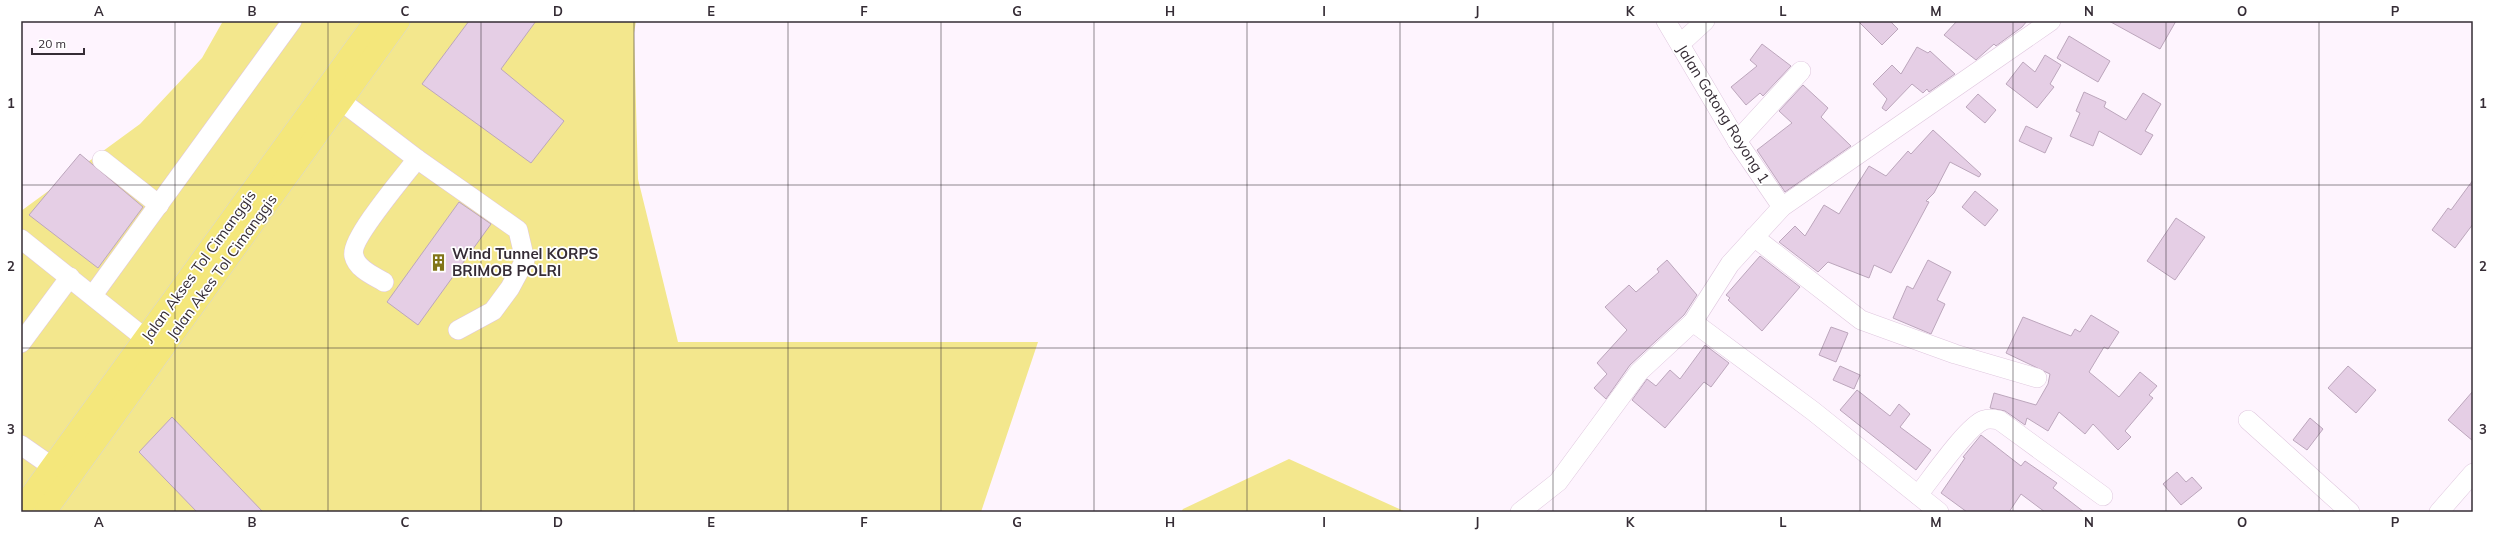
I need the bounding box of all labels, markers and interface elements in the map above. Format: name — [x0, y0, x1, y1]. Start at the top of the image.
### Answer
text: A — [94, 3, 104, 19]
text: B — [248, 3, 257, 19]
text: C — [401, 3, 410, 19]
text: D — [553, 3, 563, 19]
text: E — [707, 3, 715, 19]
text: F — [860, 3, 868, 19]
text: G — [1012, 3, 1022, 19]
text: H — [1165, 3, 1175, 19]
text: I — [1322, 3, 1326, 19]
text: J — [1475, 3, 1479, 19]
text: K — [1626, 3, 1636, 19]
text: L — [1779, 3, 1787, 19]
text: M — [1930, 3, 1942, 19]
text: N — [2084, 3, 2094, 19]
text: O — [2237, 3, 2247, 19]
text: P — [2391, 3, 2400, 19]
scale bar — [32, 30, 84, 56]
text: 20 m — [38, 36, 66, 51]
street label: Jalan Gotong Royong 1 — [1673, 41, 1774, 187]
text: 1 — [7, 95, 15, 111]
text: 1 — [2479, 95, 2487, 111]
street label: Jalan Akses Tol Cimanggis — [137, 186, 260, 345]
street label: Jalan Akes Tol Cimanggis — [162, 190, 281, 343]
place label: Wind Tunnel KORPS BRIMOB POLRI — [452, 244, 599, 280]
building icon: Wind Tunnel KORPS BRIMOB POLRI — [429, 253, 449, 273]
text: 2 — [7, 258, 15, 274]
text: 2 — [2479, 258, 2487, 274]
text: 3 — [7, 421, 15, 437]
text: 3 — [2479, 421, 2487, 437]
text: A — [94, 514, 104, 530]
text: B — [248, 514, 257, 530]
text: C — [401, 514, 410, 530]
text: D — [553, 514, 563, 530]
text: E — [707, 514, 715, 530]
text: F — [860, 514, 868, 530]
text: G — [1012, 514, 1022, 530]
text: H — [1165, 514, 1175, 530]
text: I — [1322, 514, 1326, 530]
text: J — [1475, 514, 1479, 530]
text: K — [1626, 514, 1636, 530]
text: L — [1779, 514, 1787, 530]
text: M — [1930, 514, 1942, 530]
text: N — [2084, 514, 2094, 530]
text: O — [2237, 514, 2247, 530]
text: P — [2391, 514, 2400, 530]

